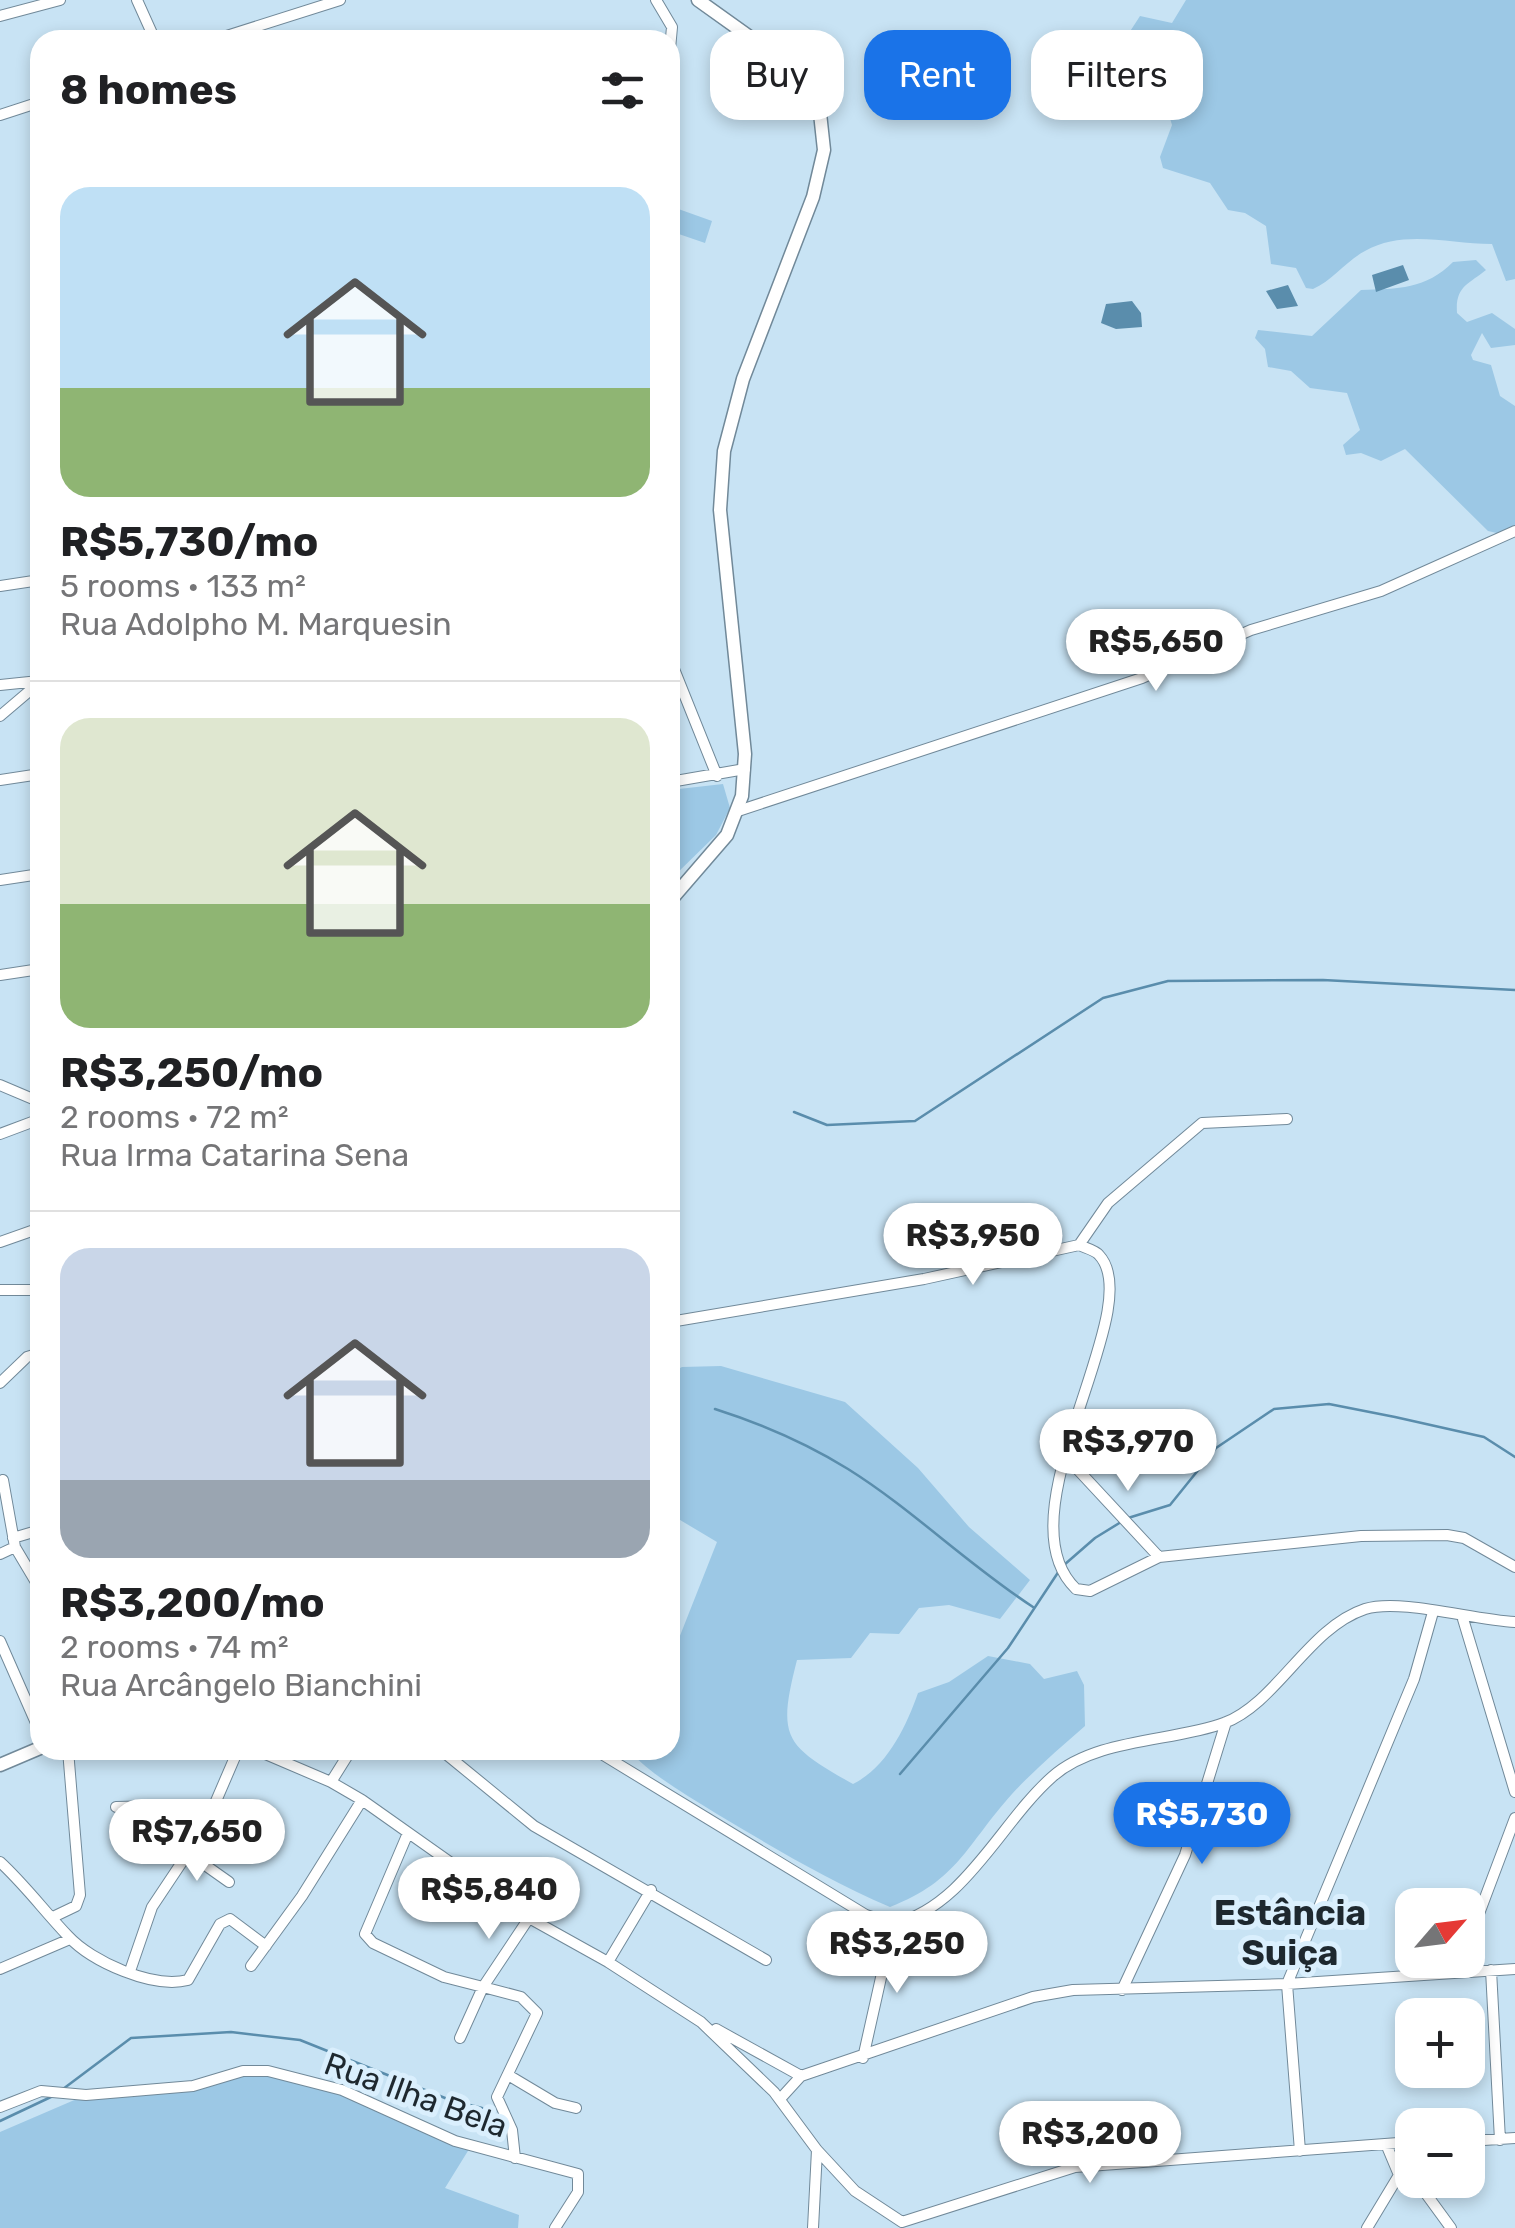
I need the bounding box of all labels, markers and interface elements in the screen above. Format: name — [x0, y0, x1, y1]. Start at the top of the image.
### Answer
chip: Buy — [710, 30, 844, 120]
chip: Rent — [864, 30, 1011, 120]
chip: Filters — [1031, 30, 1203, 120]
icon: filters — [595, 63, 650, 118]
text: 8 homes — [60, 65, 237, 115]
icon: home — [265, 252, 445, 432]
text: R$5,730/mo — [60, 517, 318, 567]
text: 5 rooms · 133 m² — [60, 567, 306, 605]
text: Rua Adolpho M. Marquesin — [60, 605, 452, 643]
pin: R$5,650 — [1064, 609, 1248, 694]
text: R$5,650 — [1088, 622, 1224, 660]
icon: home — [265, 783, 445, 963]
text: R$3,250/mo — [60, 1048, 323, 1098]
text: 2 rooms · 72 m² — [60, 1098, 289, 1136]
text: Rua Irma Catarina Sena — [60, 1136, 409, 1174]
pin: R$3,950 — [881, 1203, 1065, 1288]
text: R$3,950 — [905, 1216, 1041, 1254]
icon: home — [265, 1313, 445, 1493]
pin: R$3,970 — [1036, 1409, 1220, 1494]
text: R$3,970 — [1062, 1422, 1194, 1460]
text: R$3,200/mo — [60, 1578, 325, 1628]
text: 2 rooms · 74 m² — [60, 1628, 289, 1666]
text: Rua Arcângelo Bianchini — [60, 1666, 422, 1704]
pin: R$5,730 — [1110, 1782, 1294, 1867]
text: R$5,730 — [1135, 1795, 1269, 1833]
pin: R$7,650 — [105, 1799, 289, 1884]
text: R$7,650 — [131, 1812, 263, 1850]
pin: R$5,840 — [397, 1857, 581, 1942]
text: R$5,840 — [420, 1870, 558, 1908]
north arrow — [1395, 1888, 1485, 1978]
map controls — [1395, 1888, 1485, 2198]
district label: Estância Suiça — [1214, 1892, 1366, 1974]
pin: R$3,250 — [805, 1911, 989, 1996]
text: R$3,250 — [829, 1924, 965, 1962]
button: + — [1395, 1998, 1485, 2088]
street label: Rua Ilha Bela — [319, 2044, 513, 2146]
pin: R$3,200 — [998, 2101, 1182, 2186]
button: − — [1395, 2108, 1485, 2198]
text: R$3,200 — [1021, 2114, 1159, 2152]

